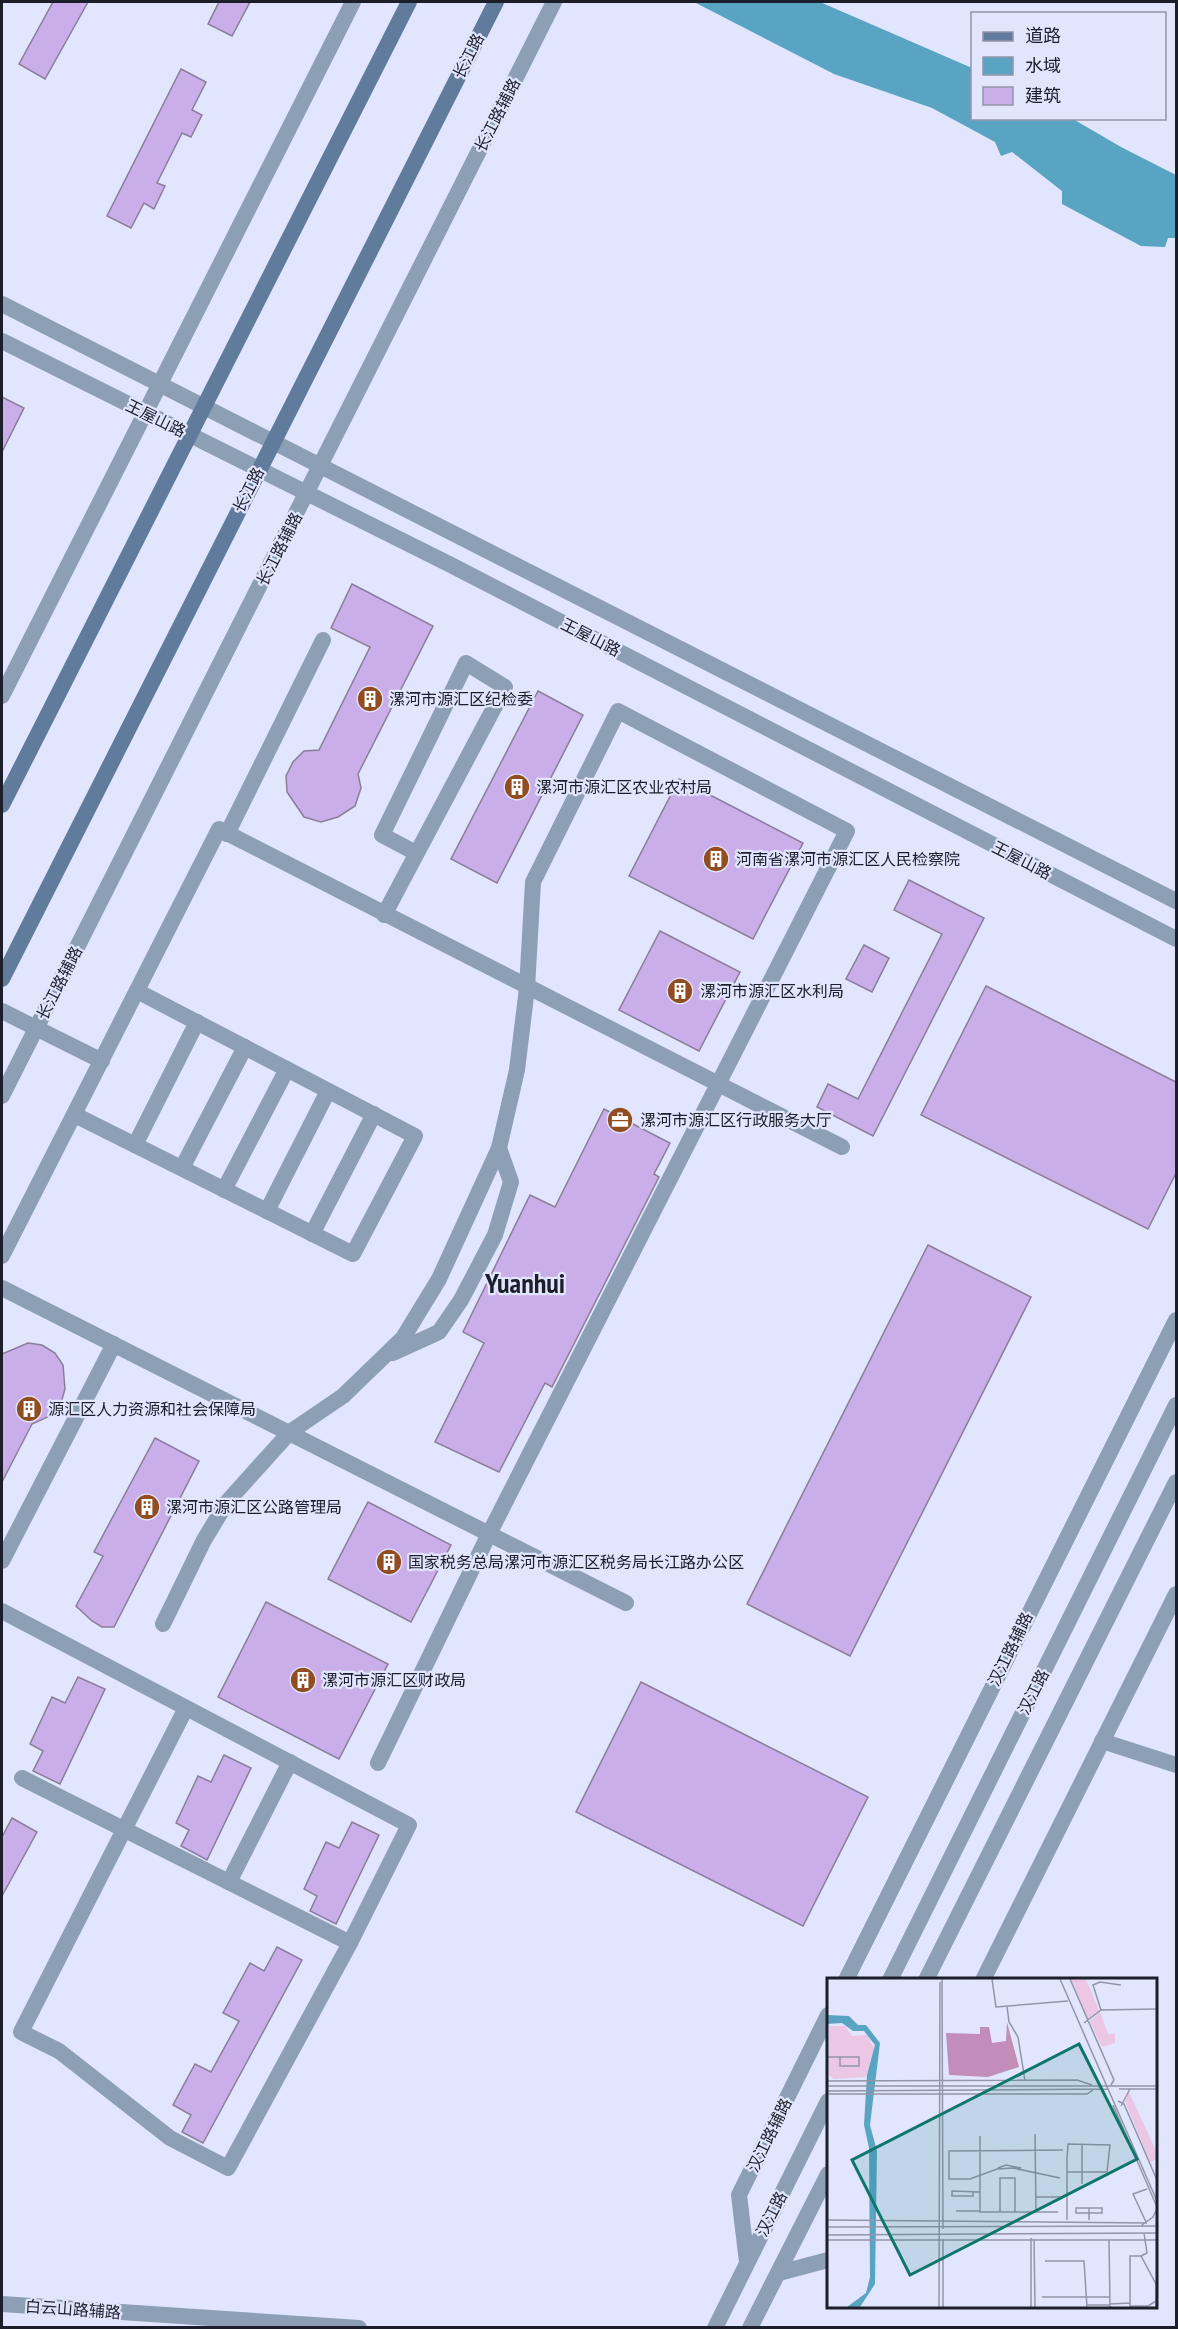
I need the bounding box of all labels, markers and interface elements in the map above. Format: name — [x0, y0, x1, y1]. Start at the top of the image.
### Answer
legend — [971, 12, 1166, 120]
text: 道路 — [1025, 24, 1061, 47]
street label: 长江路 — [448, 30, 488, 82]
text: 水域 — [1025, 54, 1061, 77]
street label: 长江路辅路 — [470, 75, 524, 155]
text: 建筑 — [1025, 84, 1061, 107]
street label: 王屋山路 — [123, 395, 189, 441]
street label: 长江路 — [228, 464, 268, 516]
street label: 长江路辅路 — [252, 509, 306, 589]
street label: 王屋山路 — [558, 614, 624, 660]
building icon: 漯河市源汇区纪检委 — [355, 684, 385, 714]
place label: 漯河市源汇区纪检委 — [389, 689, 533, 709]
building icon: 漯河市源汇区农业农村局 — [502, 772, 532, 802]
place label: 漯河市源汇区农业农村局 — [536, 777, 712, 797]
street label: 王屋山路 — [989, 837, 1055, 883]
building icon: 河南省漯河市源汇区人民检察院 — [701, 844, 731, 874]
place label: 河南省漯河市源汇区人民检察院 — [736, 849, 960, 869]
street label: 长江路辅路 — [32, 943, 86, 1023]
building icon: 漯河市源汇区水利局 — [665, 976, 695, 1006]
place label: 漯河市源汇区水利局 — [700, 981, 844, 1001]
office icon: 漯河市源汇区行政服务大厅 — [605, 1105, 635, 1135]
place label: 漯河市源汇区行政服务大厅 — [640, 1110, 832, 1130]
district label: Yuanhui — [484, 1264, 565, 1301]
building icon: 源汇区人力资源和社会保障局 — [14, 1394, 44, 1424]
place label: 源汇区人力资源和社会保障局 — [48, 1399, 256, 1419]
building icon: 漯河市源汇区公路管理局 — [132, 1492, 162, 1522]
place label: 漯河市源汇区公路管理局 — [166, 1497, 342, 1517]
building icon: 国家税务总局漯河市源汇区税务局长江路办公区 — [374, 1547, 404, 1577]
place label: 国家税务总局漯河市源汇区税务局长江路办公区 — [408, 1552, 744, 1572]
street label: 汉江路辅路 — [983, 1609, 1037, 1689]
building icon: 漯河市源汇区财政局 — [288, 1665, 318, 1695]
street label: 汉江路 — [1013, 1666, 1053, 1718]
place label: 漯河市源汇区财政局 — [322, 1670, 466, 1690]
inset map — [827, 1978, 1157, 2308]
street label: 汉江路辅路 — [742, 2095, 796, 2175]
street label: 汉江路 — [751, 2188, 791, 2240]
street label: 白云山路辅路 — [24, 2296, 122, 2322]

